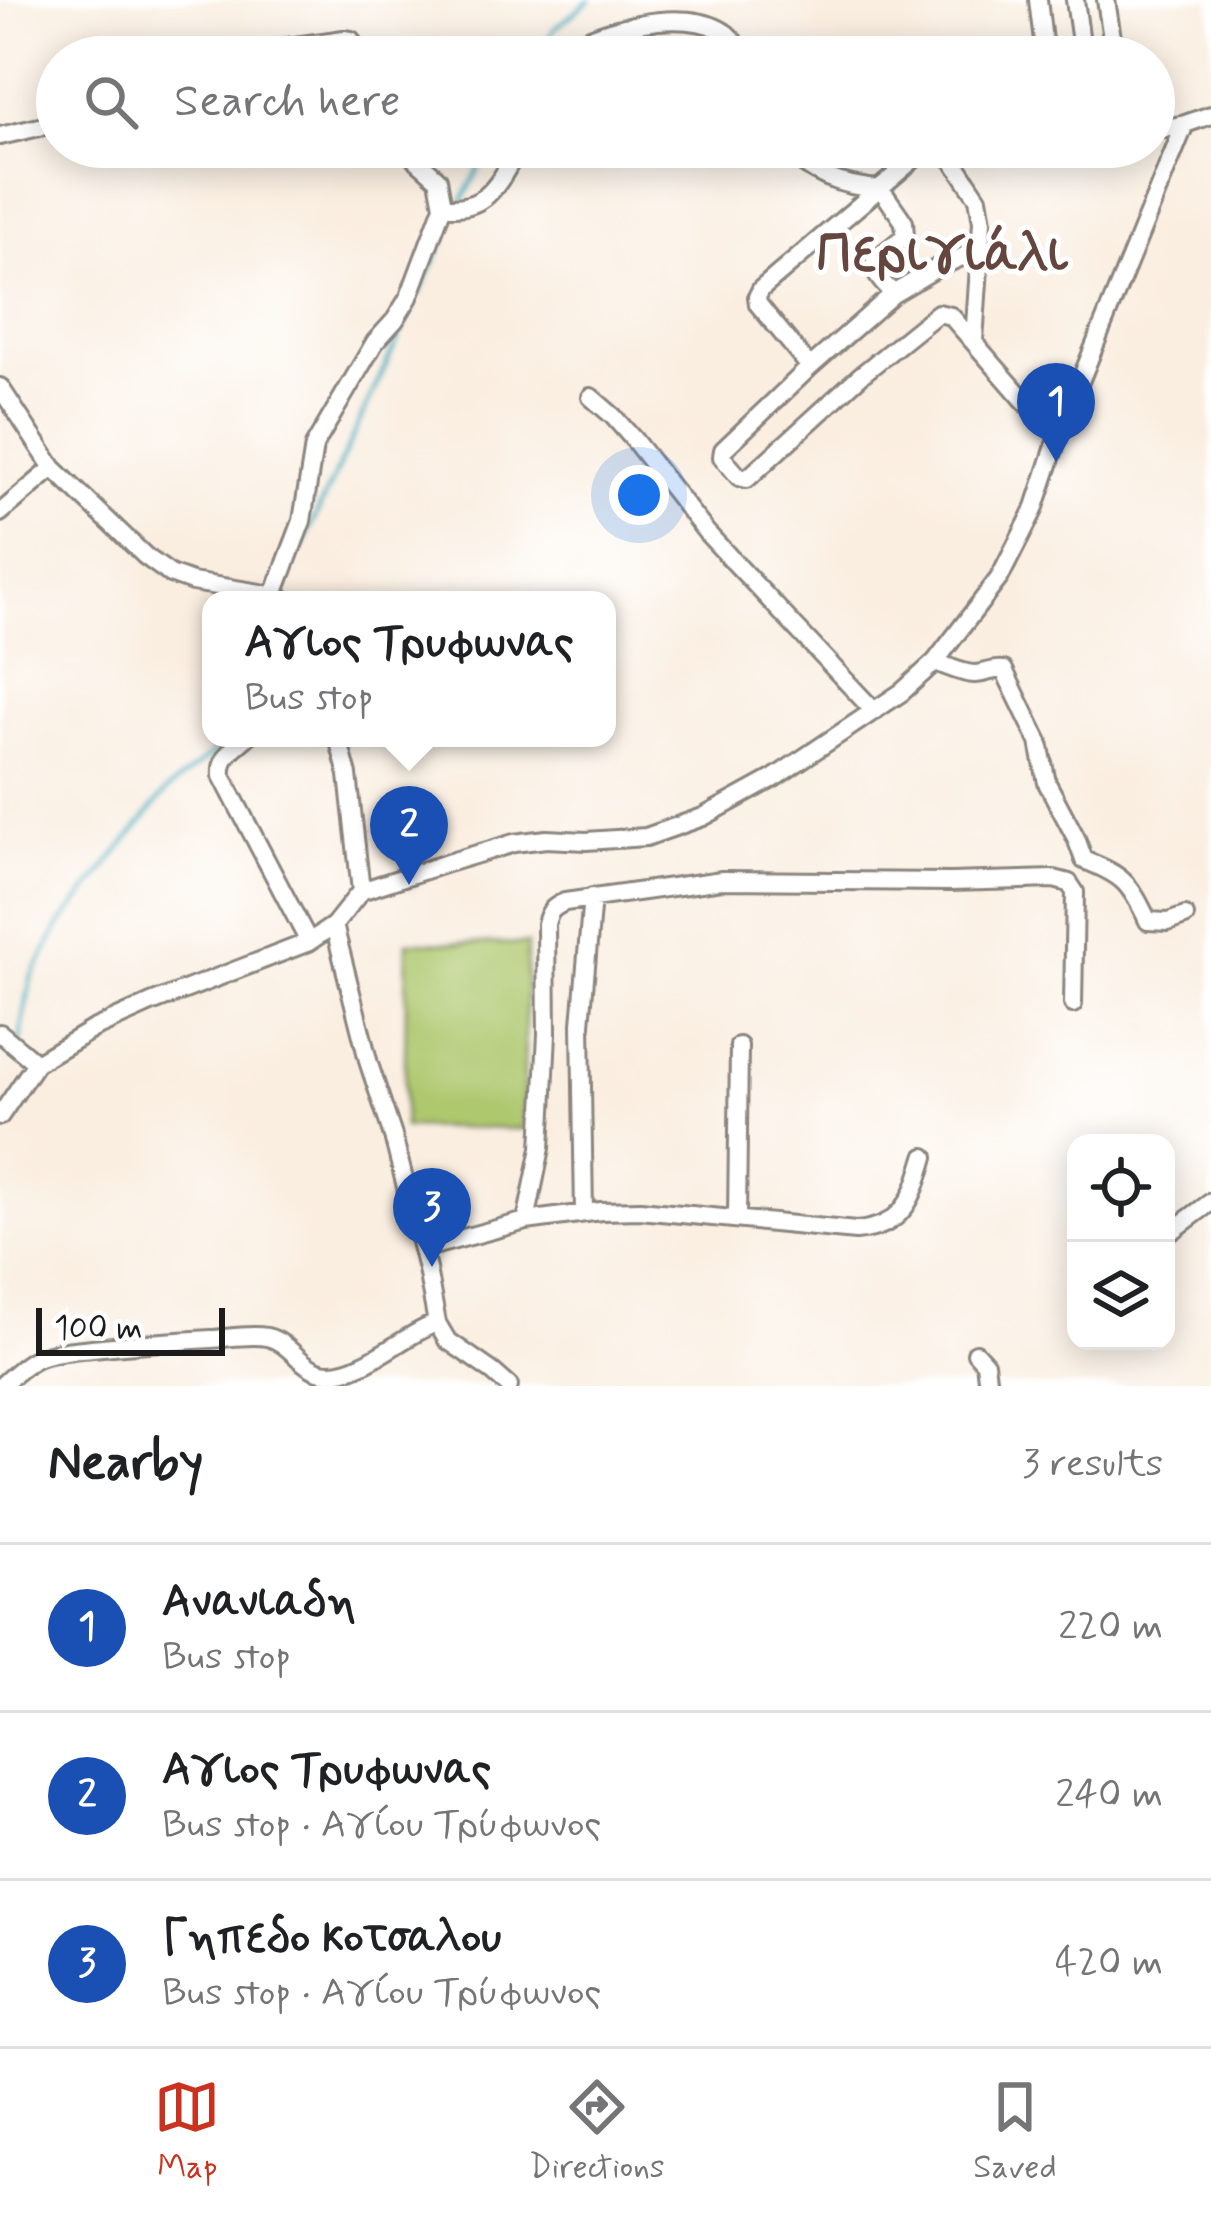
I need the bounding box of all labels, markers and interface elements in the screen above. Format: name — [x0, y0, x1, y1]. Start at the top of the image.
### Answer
search box — [36, 36, 1175, 168]
icon: search — [78, 69, 144, 135]
text: Search here — [174, 73, 401, 132]
district label: Περιγιάλι — [817, 220, 1069, 291]
pin: 1 — [1017, 363, 1095, 462]
your location — [609, 465, 669, 525]
popup — [202, 591, 616, 747]
text: Αγιος Τρυφωνας — [244, 614, 574, 673]
text: Bus stop — [244, 673, 373, 724]
pin: 2 — [370, 786, 448, 885]
map controls — [1067, 1134, 1175, 1350]
button: locate — [1067, 1134, 1175, 1242]
pin: 3 — [393, 1168, 471, 1267]
button: layers — [1067, 1242, 1175, 1350]
scale bar — [36, 1302, 225, 1355]
text: 100 m — [54, 1307, 143, 1351]
text: Nearby — [48, 1431, 203, 1497]
text: 3 results — [1022, 1439, 1163, 1490]
text: Ανανιαδη — [162, 1573, 356, 1632]
text: 1 — [78, 1602, 96, 1653]
text: 220 m — [1058, 1602, 1163, 1653]
text: Bus stop — [162, 1632, 291, 1683]
text: Αγιος Τρυφωνας — [162, 1741, 491, 1800]
text: 2 — [77, 1770, 97, 1821]
text: 240 m — [1055, 1770, 1163, 1821]
text: Bus stop · Αγίου Τρύφωνος — [162, 1800, 601, 1851]
text: Γηπεδο κοτσαλου — [162, 1909, 501, 1968]
text: 3 — [78, 1938, 96, 1989]
text: 420 m — [1055, 1938, 1163, 1989]
text: Bus stop · Αγίου Τρύφωνος — [162, 1968, 601, 2019]
tab: Map — [154, 2074, 220, 2190]
tab: Directions — [529, 2074, 665, 2190]
tab: Saved — [973, 2074, 1057, 2190]

